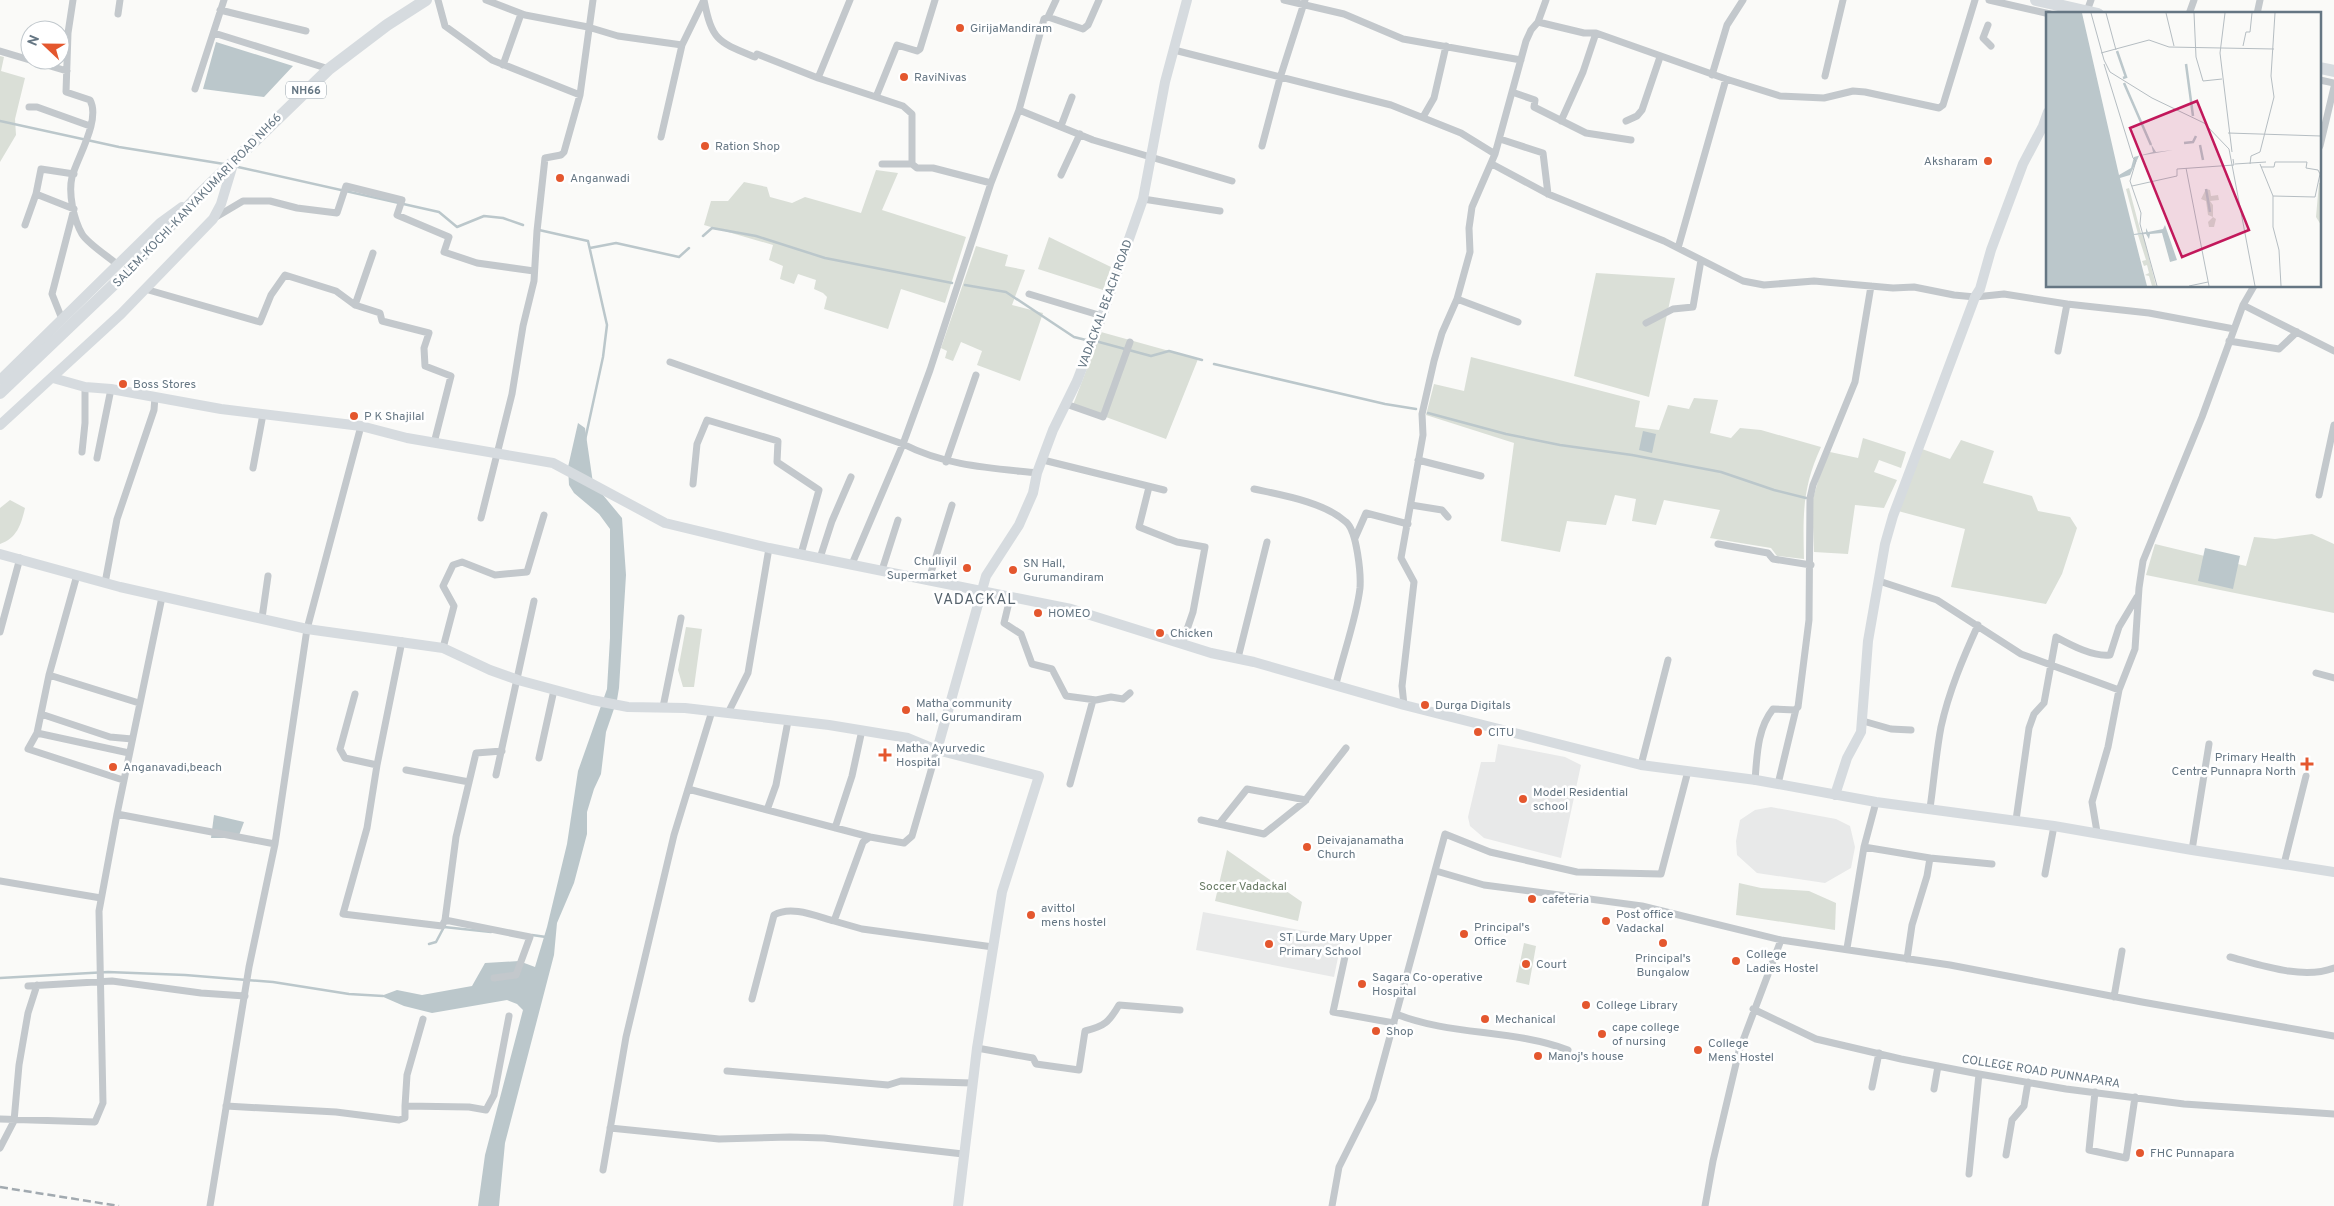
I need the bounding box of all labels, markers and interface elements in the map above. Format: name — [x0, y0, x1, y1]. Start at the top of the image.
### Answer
inset map — [2046, 12, 2322, 288]
north arrow — [20, 20, 70, 70]
place label: GirijaMandiram — [970, 21, 1052, 37]
marker: GirijaMandiram — [954, 22, 966, 34]
text: N — [25, 33, 44, 49]
place label: RaviNivas — [914, 70, 967, 86]
marker: RaviNivas — [898, 71, 910, 83]
road number: NH66 — [286, 82, 326, 98]
street label: SALEM-KOCHI-KANYAKUMARI ROAD NH66 — [110, 110, 286, 291]
place label: Ration Shop — [715, 139, 780, 155]
marker: Ration Shop — [699, 140, 711, 152]
place label: Aksharam — [1924, 154, 1978, 170]
marker: Aksharam — [1982, 155, 1994, 167]
place label: Anganwadi — [570, 171, 630, 187]
marker: Anganwadi — [554, 172, 566, 184]
street label: VADACKAL BEACH ROAD — [1075, 237, 1137, 371]
place label: Boss Stores — [133, 377, 196, 393]
marker: Boss Stores — [117, 378, 129, 390]
place label: P K Shajilal — [364, 409, 425, 425]
marker: P K Shajilal — [348, 410, 360, 422]
place label: Chulliyil Supermarket — [887, 554, 957, 584]
place label: SN Hall, Gurumandiram — [1023, 556, 1104, 586]
marker: Chulliyil Supermarket — [961, 562, 973, 574]
marker: SN Hall, Gurumandiram — [1007, 564, 1019, 576]
district label: VADACKAL — [933, 591, 1017, 610]
place label: HOMEO — [1048, 606, 1090, 622]
marker: HOMEO — [1032, 607, 1044, 619]
place label: Chicken — [1170, 626, 1213, 642]
marker: Chicken — [1154, 627, 1166, 639]
place label: Matha community hall, Gurumandiram — [916, 696, 1022, 726]
place label: Durga Digitals — [1435, 698, 1511, 714]
marker: Durga Digitals — [1419, 699, 1431, 711]
marker: Matha community hall, Gurumandiram — [900, 704, 912, 716]
place label: CITU — [1488, 725, 1514, 741]
marker: CITU — [1472, 726, 1484, 738]
place label: Matha Ayurvedic Hospital — [896, 741, 985, 771]
marker: Matha Ayurvedic Hospital — [878, 748, 892, 762]
place label: Primary Health Centre Punnapra North — [2172, 750, 2296, 780]
marker: Primary Health Centre Punnapra North — [2300, 757, 2314, 771]
place label: Anganavadi,beach — [123, 760, 222, 776]
marker: Anganavadi,beach — [107, 761, 119, 773]
place label: Model Residential school — [1533, 785, 1628, 815]
marker: Model Residential school — [1517, 793, 1529, 805]
place label: Deivajanamatha Church — [1317, 833, 1404, 863]
marker: Deivajanamatha Church — [1301, 841, 1313, 853]
park label: Soccer Vadackal — [1199, 879, 1287, 895]
place label: cafeteria — [1542, 892, 1589, 908]
marker: cafeteria — [1526, 893, 1538, 905]
place label: avittol mens hostel — [1041, 901, 1106, 931]
place label: Post office Vadackal — [1616, 907, 1673, 937]
marker: avittol mens hostel — [1025, 909, 1037, 921]
marker: Post office Vadackal — [1600, 915, 1612, 927]
place label: Principal's Office — [1474, 920, 1530, 950]
marker: Principal's Office — [1458, 928, 1470, 940]
place label: ST Lurde Mary Upper Primary School — [1279, 930, 1392, 960]
marker: Principal's Bungalow — [1657, 937, 1669, 949]
marker: ST Lurde Mary Upper Primary School — [1263, 938, 1275, 950]
place label: College Ladies Hostel — [1746, 947, 1818, 977]
place label: Principal's Bungalow — [1635, 951, 1691, 981]
marker: College Ladies Hostel — [1730, 955, 1742, 967]
place label: Court — [1536, 957, 1567, 973]
marker: Court — [1520, 958, 1532, 970]
place label: Sagara Co-operative Hospital — [1372, 970, 1483, 1000]
marker: Sagara Co-operative Hospital — [1356, 978, 1368, 990]
place label: College Library — [1596, 998, 1678, 1014]
marker: College Library — [1580, 999, 1592, 1011]
place label: Mechanical — [1495, 1012, 1556, 1028]
marker: Mechanical — [1479, 1013, 1491, 1025]
place label: cape college of nursing — [1612, 1020, 1680, 1050]
place label: Shop — [1386, 1024, 1414, 1040]
marker: Shop — [1370, 1025, 1382, 1037]
marker: cape college of nursing — [1596, 1028, 1608, 1040]
place label: College Mens Hostel — [1708, 1036, 1774, 1066]
marker: College Mens Hostel — [1692, 1044, 1704, 1056]
place label: Manoj's house — [1548, 1049, 1624, 1065]
marker: Manoj's house — [1532, 1050, 1544, 1062]
street label: COLLEGE ROAD PUNNAPARA — [1960, 1052, 2121, 1092]
place label: FHC Punnapara — [2150, 1146, 2234, 1162]
marker: FHC Punnapara — [2134, 1147, 2146, 1159]

